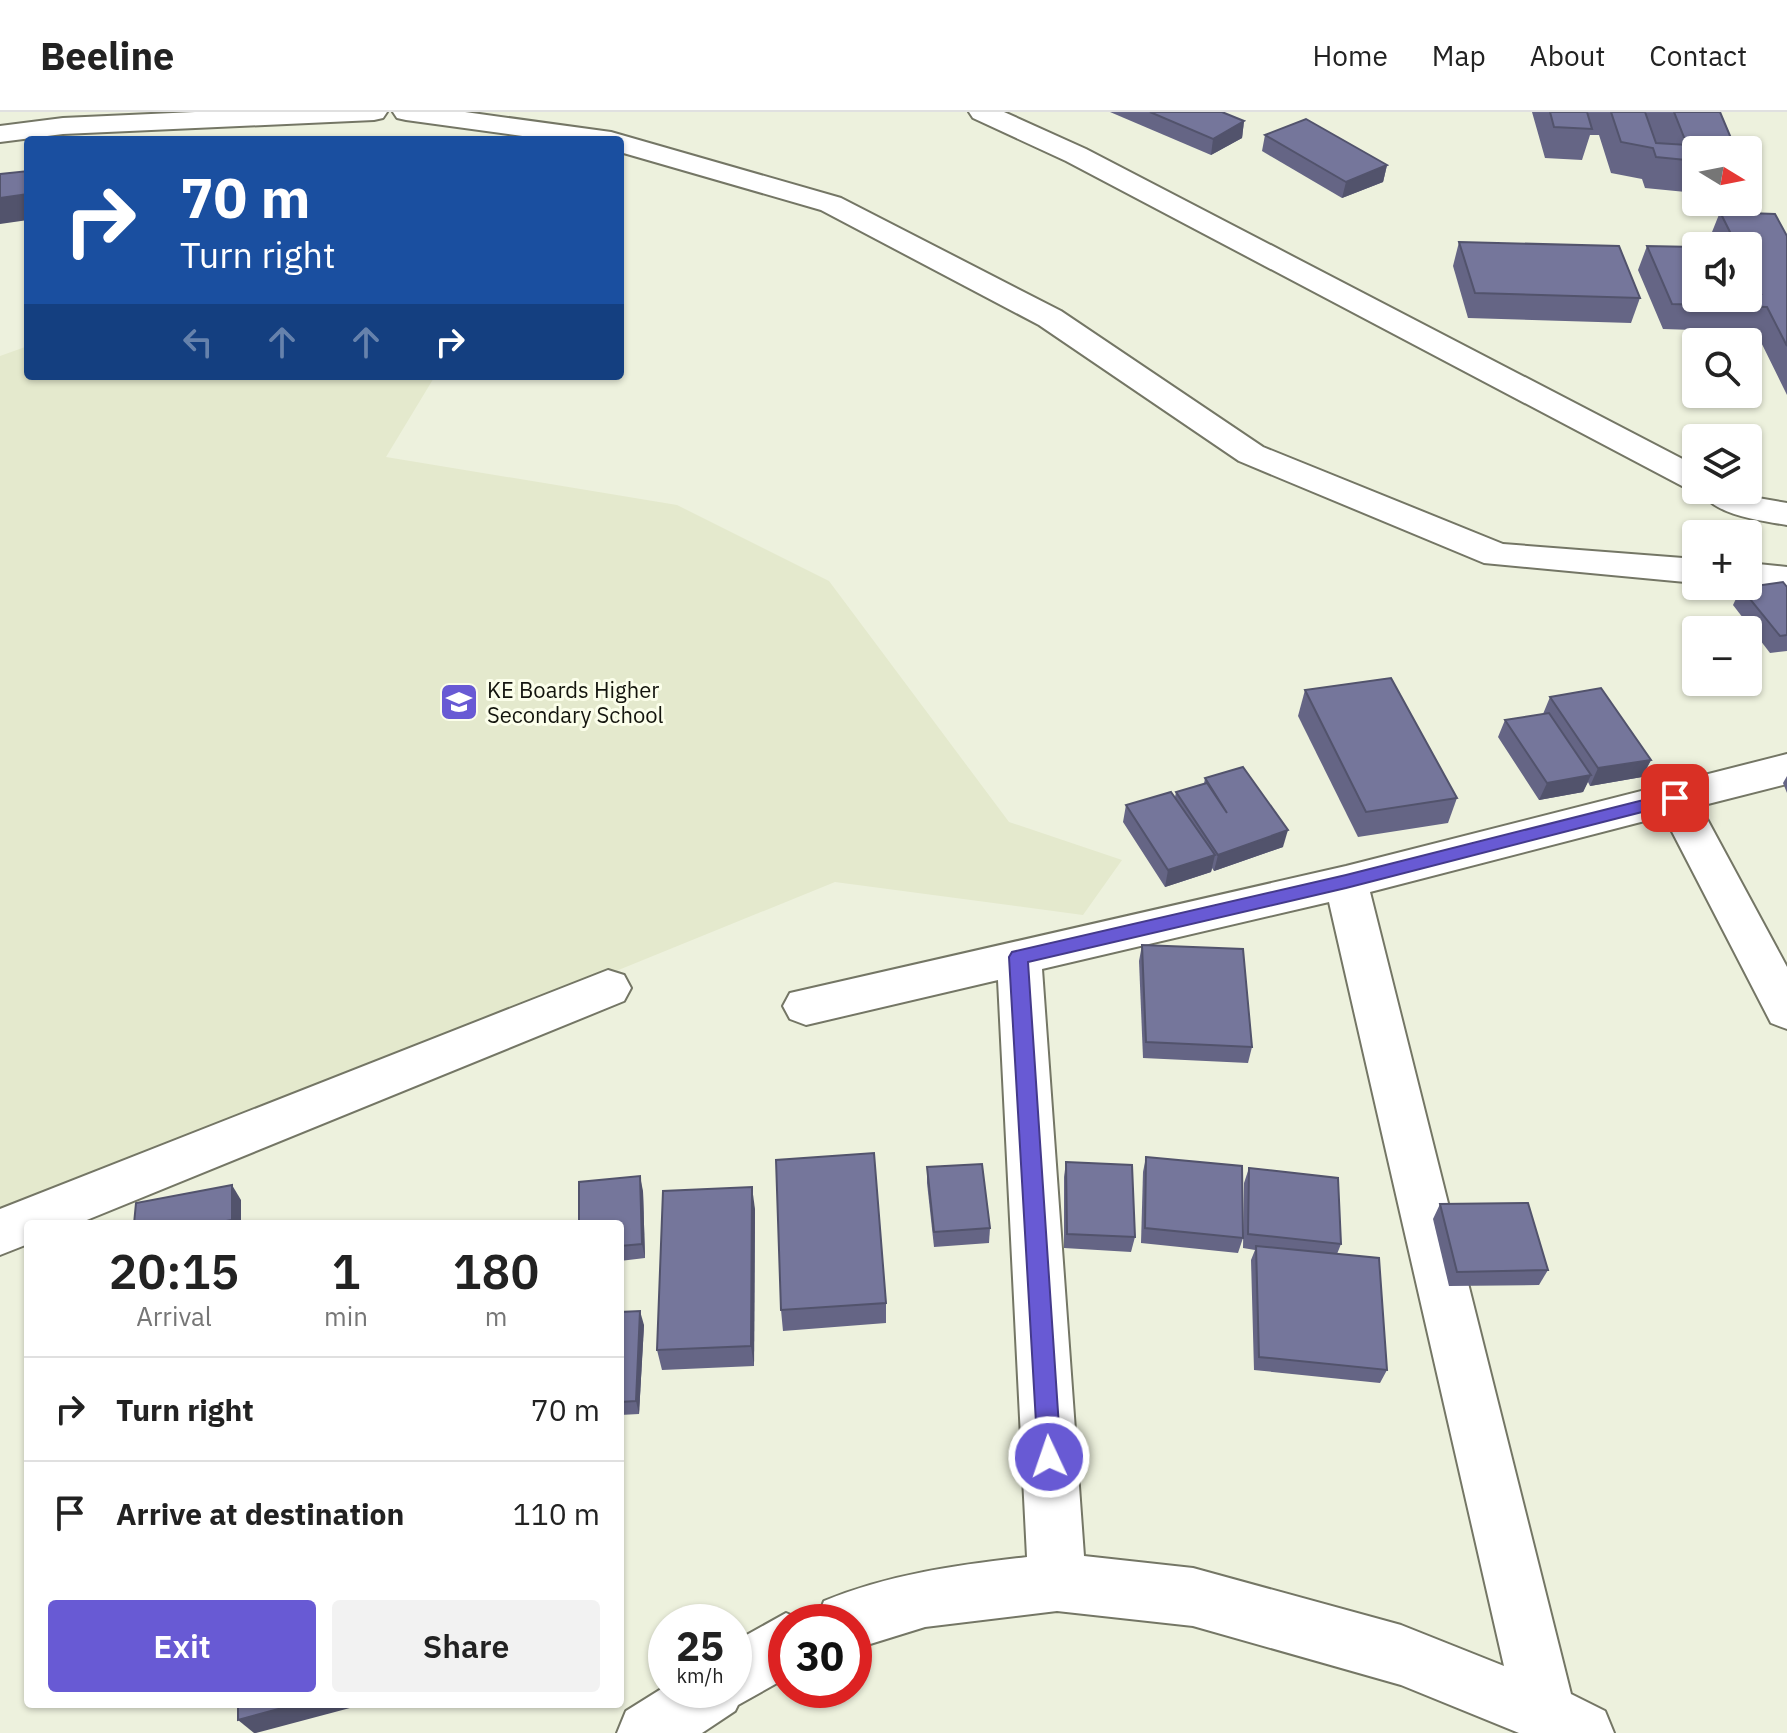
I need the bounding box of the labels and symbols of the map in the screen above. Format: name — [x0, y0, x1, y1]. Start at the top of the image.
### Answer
north arrow — [1682, 136, 1762, 216]
place label: KE Boards Higher Secondary School — [487, 675, 664, 729]
school or university icon: KE Boards Higher Secondary School — [438, 681, 480, 723]
pin — [1641, 764, 1709, 832]
position arrow — [1007, 1415, 1091, 1499]
speed limit sign: 30 — [768, 1604, 872, 1708]

